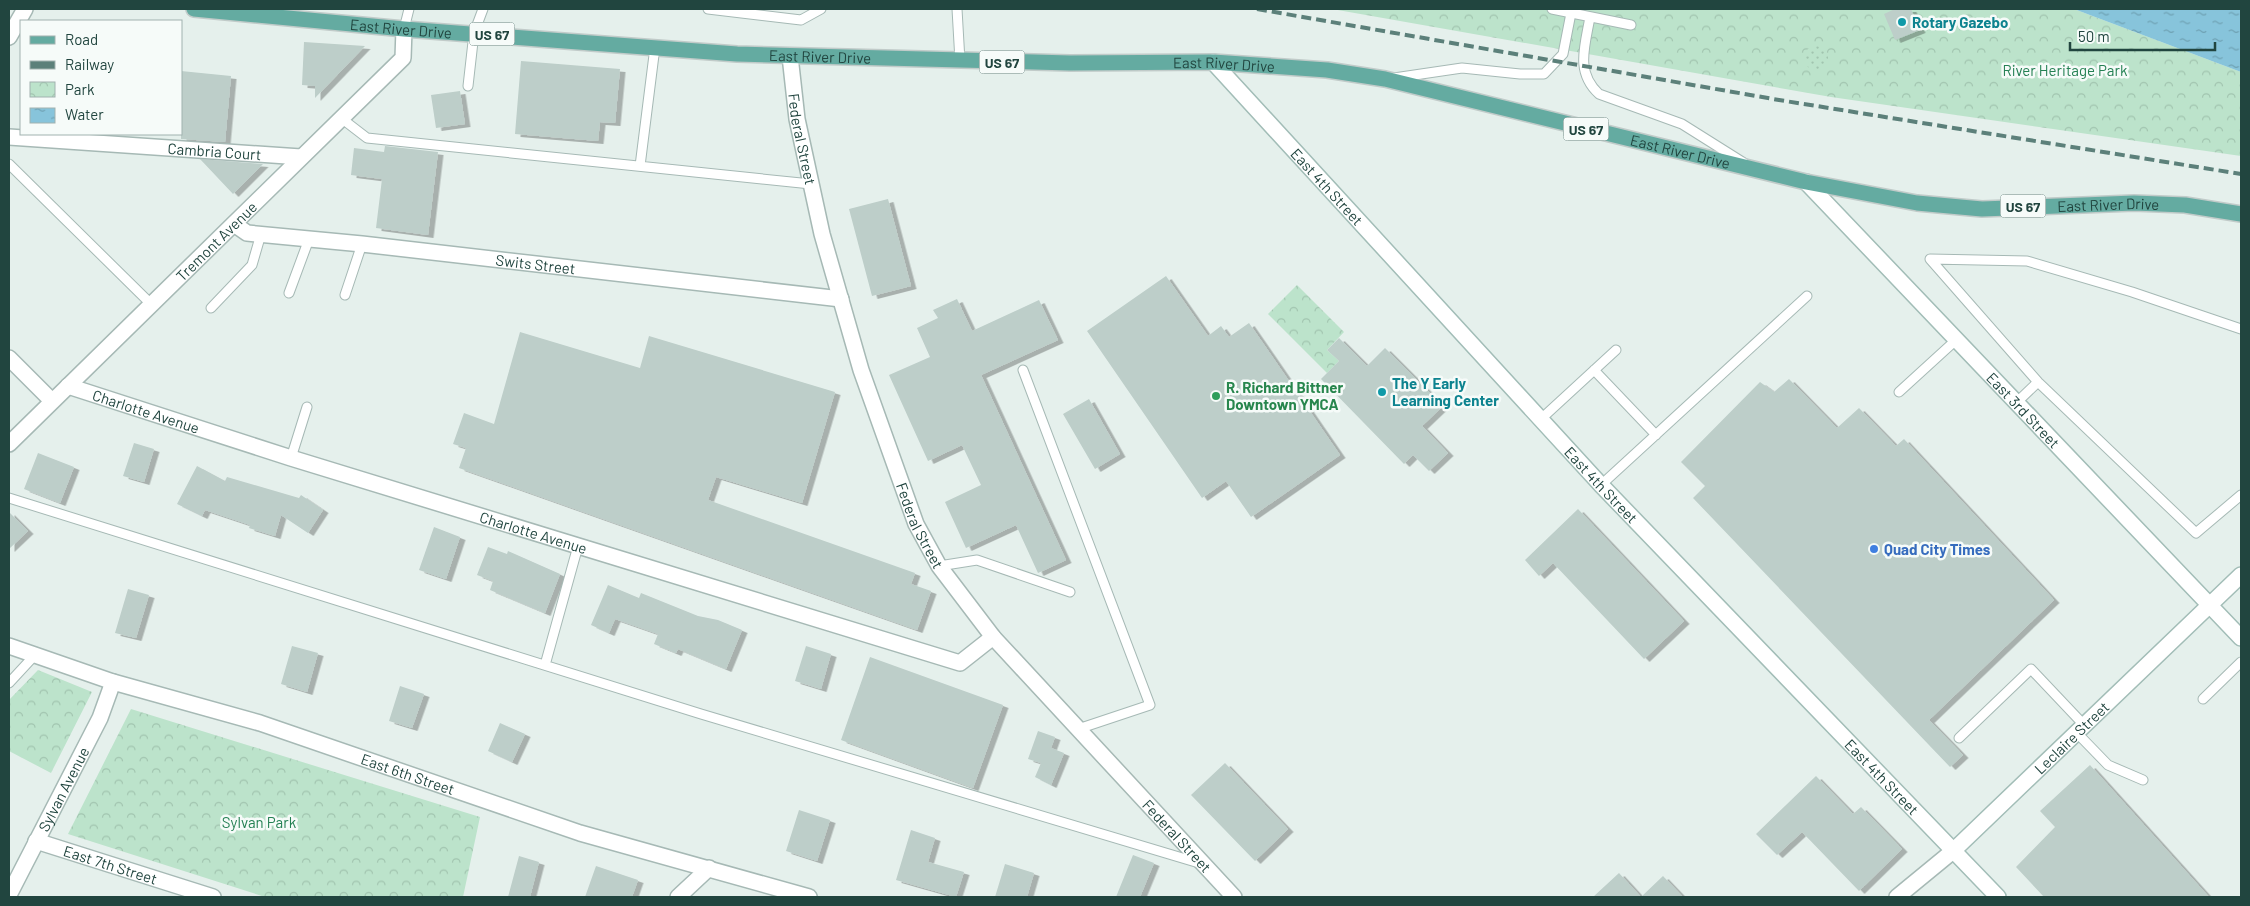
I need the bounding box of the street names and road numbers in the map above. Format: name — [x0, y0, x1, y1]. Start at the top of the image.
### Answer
street label: East River Drive — [349, 15, 453, 42]
road number: US 67 — [470, 22, 514, 46]
street label: East River Drive — [769, 46, 871, 67]
road number: US 67 — [980, 51, 1024, 74]
street label: East River Drive — [1173, 53, 1276, 75]
street label: Federal Street — [785, 92, 820, 186]
road number: US 67 — [1564, 118, 1608, 140]
street label: East River Drive — [1628, 130, 1732, 172]
street label: Cambria Court — [167, 139, 262, 163]
street label: East 4th Street — [1287, 144, 1367, 229]
street label: East River Drive — [2057, 194, 2160, 215]
road number: US 67 — [2000, 195, 2046, 218]
street label: Tremont Avenue — [172, 198, 260, 285]
street label: Swits Street — [495, 250, 576, 277]
street label: East 3rd Street — [1983, 368, 2064, 452]
street label: Charlotte Avenue — [90, 386, 202, 437]
street label: East 4th Street — [1561, 443, 1642, 527]
street label: Federal Street — [893, 480, 948, 572]
street label: Charlotte Avenue — [478, 507, 589, 557]
street label: Leclaire Street — [2030, 698, 2113, 777]
street label: East 4th Street — [1841, 735, 1923, 818]
street label: Sylvan Avenue — [34, 744, 93, 834]
street label: East 6th Street — [359, 749, 457, 798]
street label: Federal Street — [1139, 796, 1215, 876]
street label: East 7th Street — [61, 841, 159, 888]

